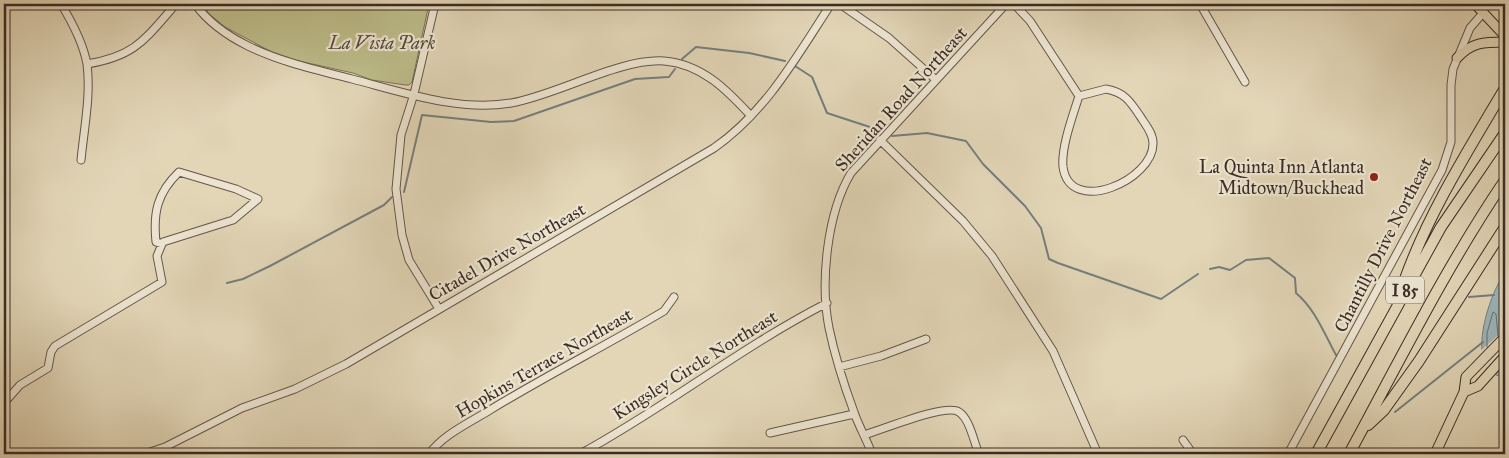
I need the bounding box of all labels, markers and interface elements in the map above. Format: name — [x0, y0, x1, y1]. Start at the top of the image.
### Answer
street label: Sheridan Road Northeast — [830, 22, 972, 176]
park label: La Vista Park — [328, 32, 435, 54]
street label: Chantilly Drive Northeast — [1329, 153, 1437, 336]
place label: La Quinta Inn Atlanta Midtown/Buckhead — [1199, 156, 1364, 199]
marker: La Quinta Inn Atlanta Midtown/Buckhead — [1368, 171, 1380, 183]
street label: Citadel Drive Northeast — [425, 198, 590, 306]
road number: I 85 — [1386, 276, 1424, 304]
street label: Hopkins Terrace Northeast — [452, 303, 637, 423]
street label: Kingsley Circle Northeast — [609, 305, 782, 425]

